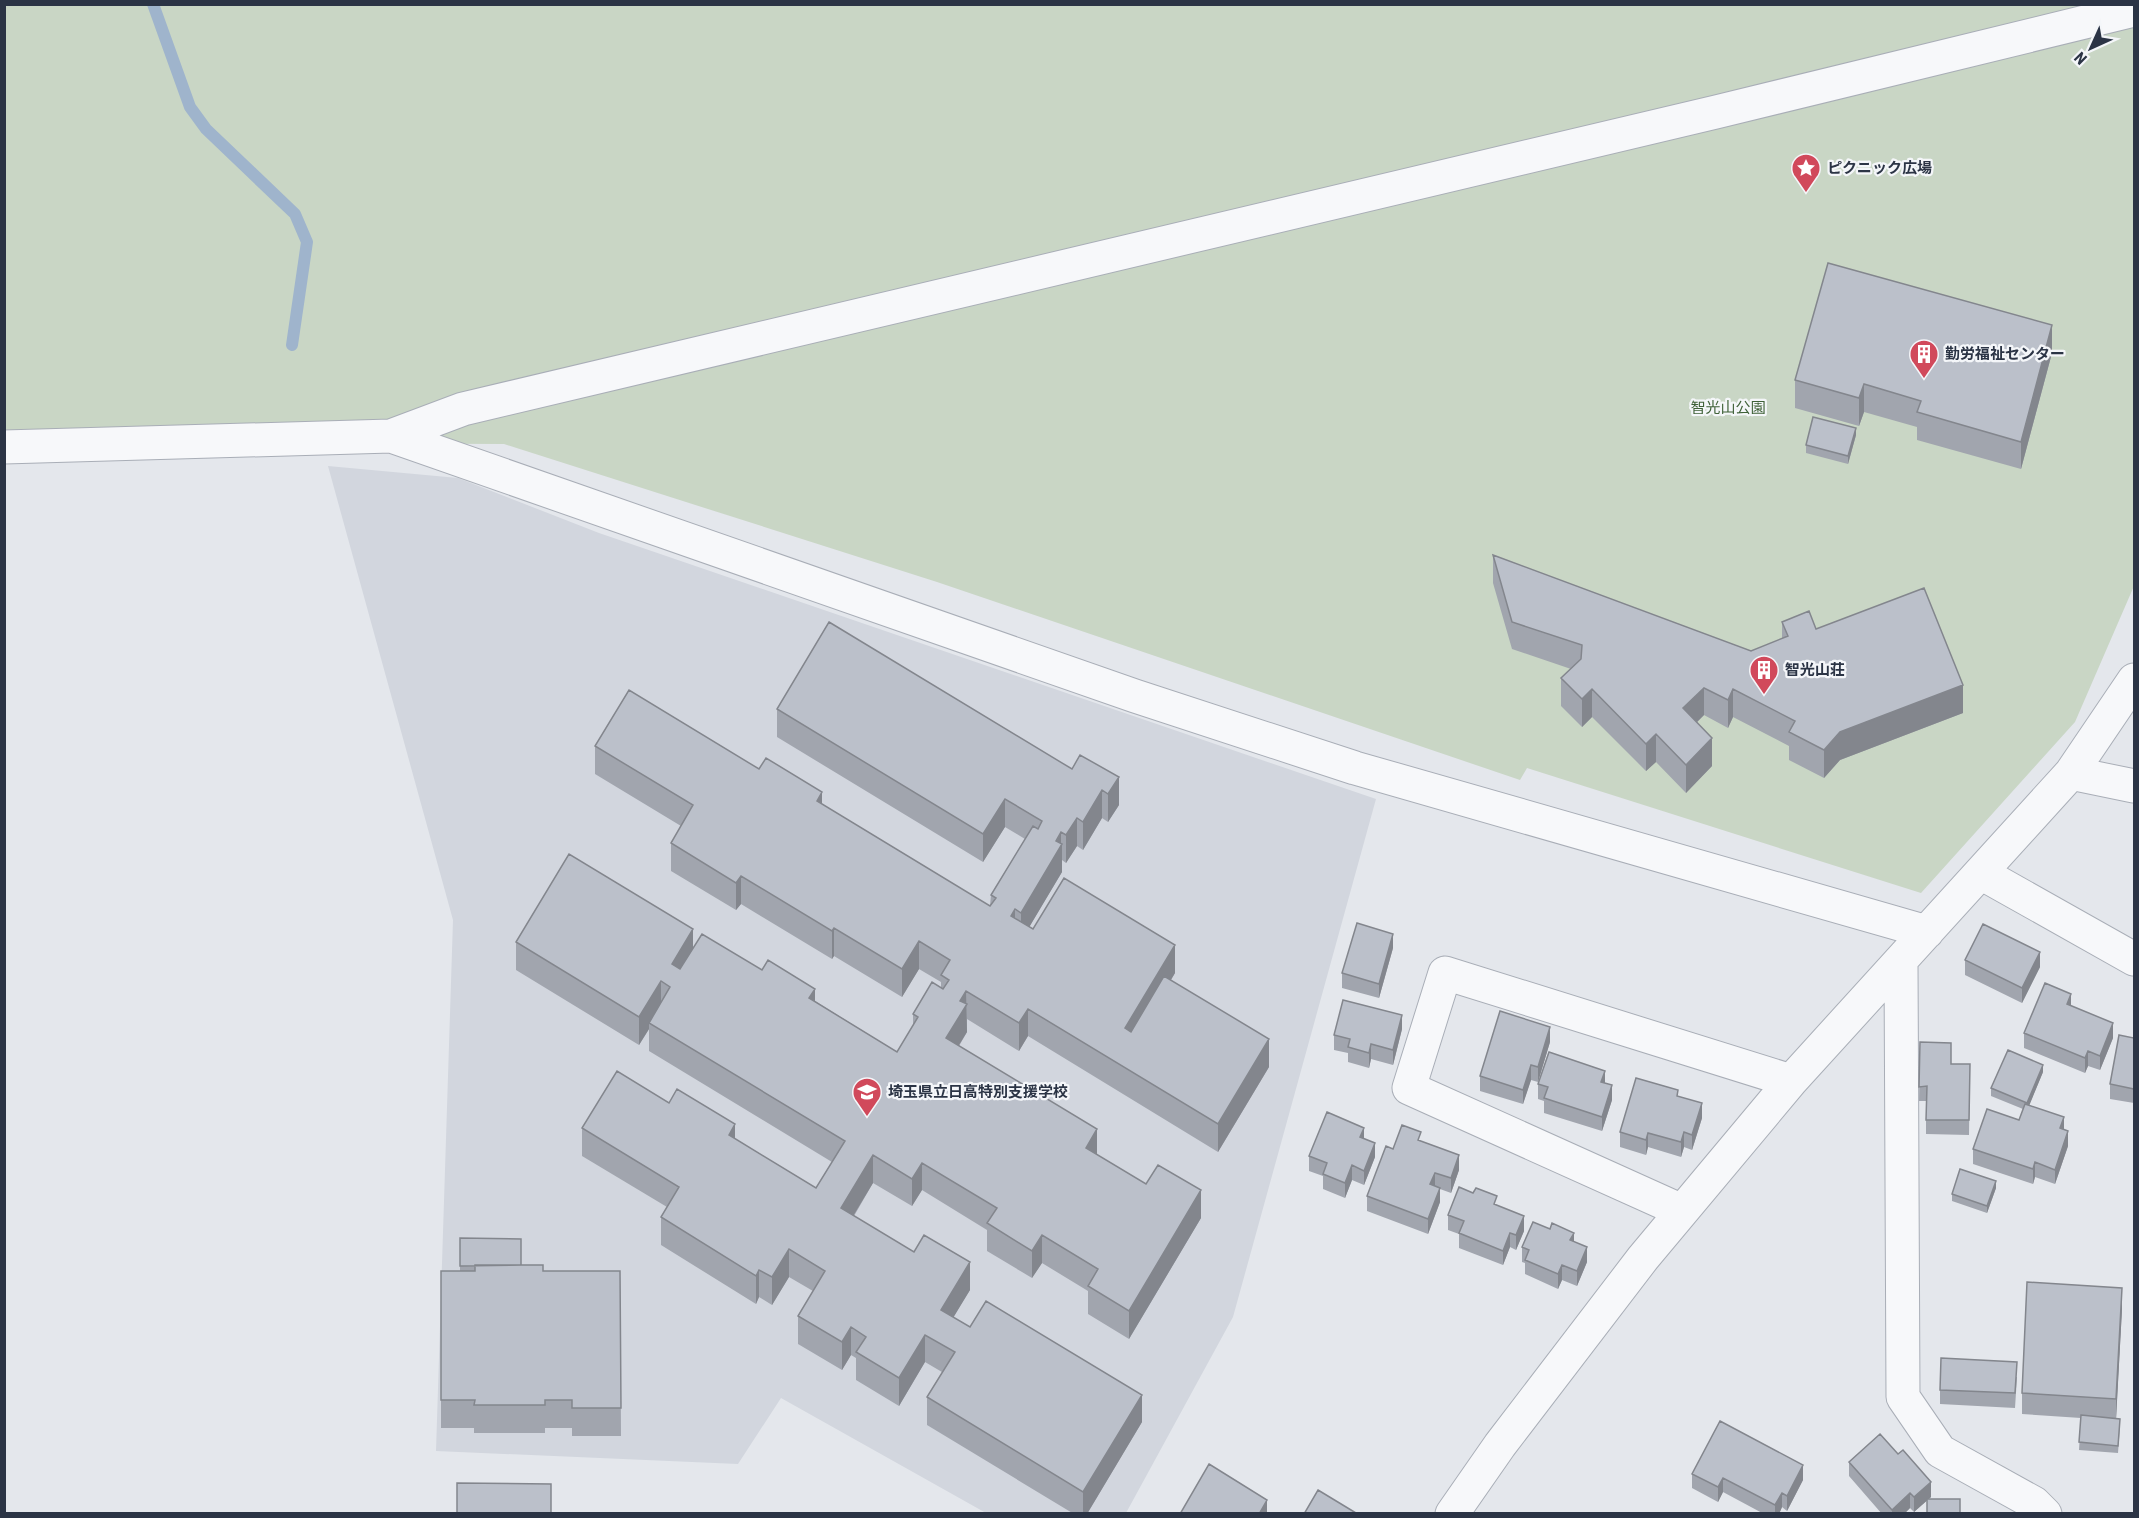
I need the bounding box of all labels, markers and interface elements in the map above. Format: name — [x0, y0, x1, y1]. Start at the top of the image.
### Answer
north arrow — [2061, 18, 2121, 78]
text: N — [2071, 48, 2091, 68]
place icon: ピクニック広場 — [1790, 152, 1822, 194]
place label: ピクニック広場 — [1827, 159, 1932, 177]
building icon: 勤労福祉センター — [1908, 338, 1940, 380]
place label: 勤労福祉センター — [1945, 345, 2065, 363]
park label: 智光山公園 — [1690, 399, 1766, 417]
building icon: 智光山荘 — [1748, 654, 1780, 696]
place label: 智光山荘 — [1785, 661, 1845, 679]
school or university icon: 埼玉県立日高特別支援学校 — [851, 1076, 883, 1118]
place label: 埼玉県立日高特別支援学校 — [888, 1083, 1068, 1101]

